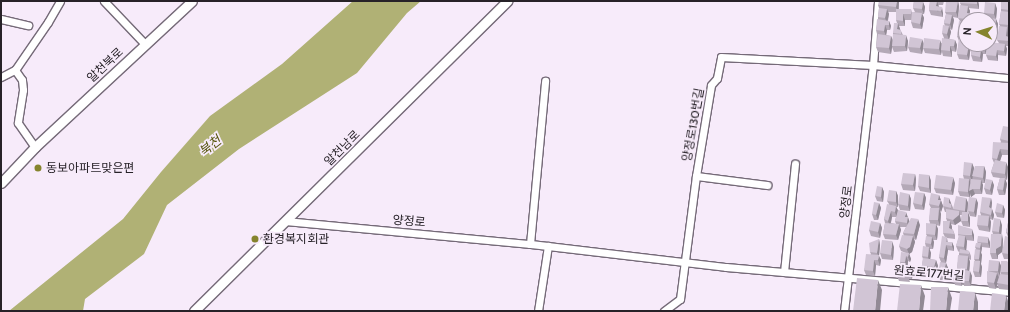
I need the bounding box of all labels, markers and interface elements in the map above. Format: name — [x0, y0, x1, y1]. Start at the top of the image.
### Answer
north arrow — [958, 12, 998, 52]
text: N — [960, 27, 974, 36]
street label: 알천북로 — [84, 45, 126, 85]
street label: 양정로130번길 — [679, 87, 707, 163]
street label: 알천남로 — [321, 127, 363, 169]
water label: 북천 — [196, 132, 224, 160]
place label: 동보아파트맞은편 — [46, 161, 134, 175]
marker: 동보아파트맞은편 — [33, 163, 43, 173]
street label: 양정로 — [837, 185, 855, 219]
street label: 양정로 — [392, 212, 426, 230]
place label: 환경복지회관 — [263, 232, 329, 246]
marker: 환경복지회관 — [250, 234, 260, 244]
street label: 원효로177번길 — [893, 263, 965, 283]

